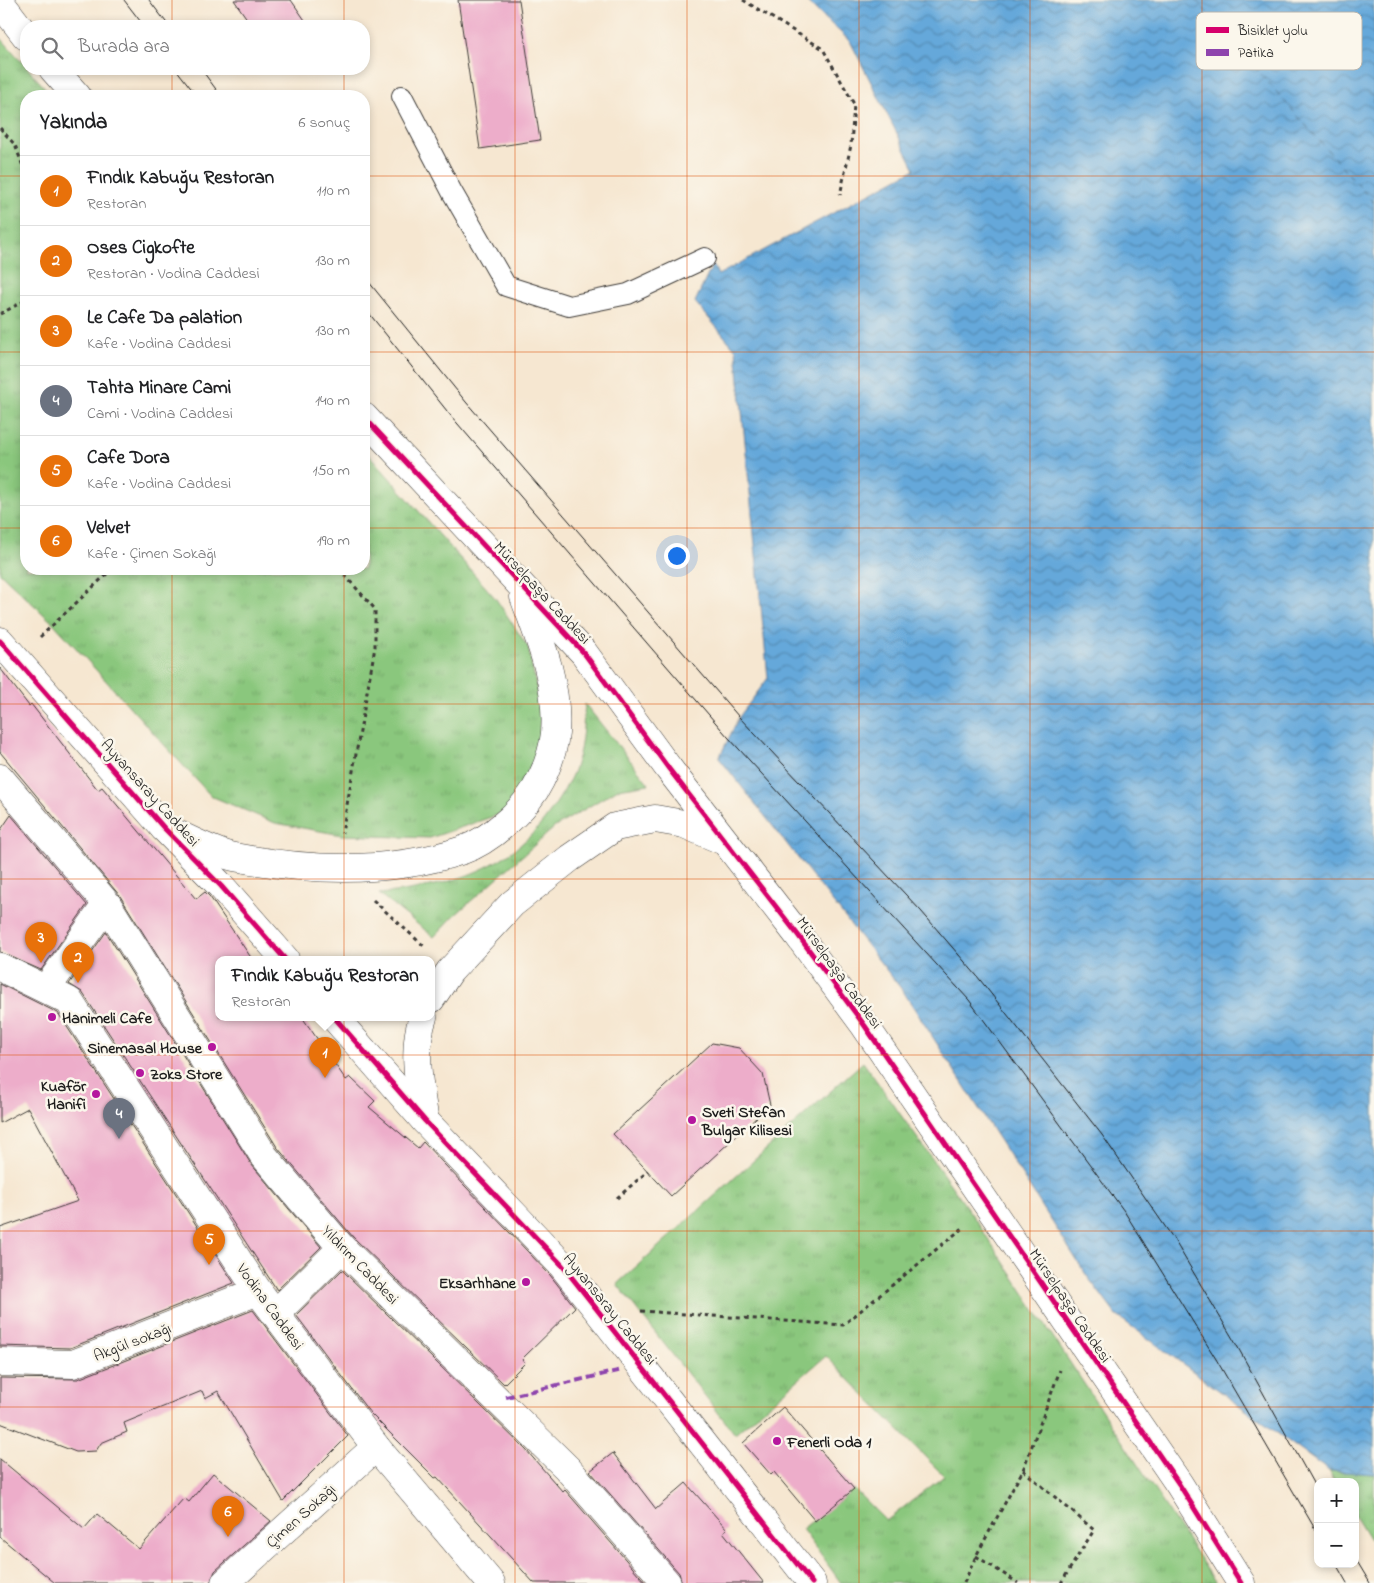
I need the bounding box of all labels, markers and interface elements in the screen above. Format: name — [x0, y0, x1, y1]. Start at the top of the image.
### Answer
legend — [1196, 12, 1362, 70]
search box — [20, 20, 370, 75]
text: Bisiklet yolu — [1237, 21, 1308, 43]
icon: search — [38, 34, 66, 62]
text: Burada ara — [78, 34, 170, 61]
text: Patika — [1238, 43, 1274, 64]
text: Yakında — [40, 108, 107, 138]
text: 6 sonuç — [298, 111, 350, 135]
text: Fındık Kabuğu Restoran — [87, 165, 274, 192]
text: 1 — [53, 179, 59, 203]
text: 110 m — [316, 179, 350, 203]
text: Restoran — [87, 192, 146, 216]
text: Oses Cigkofte — [87, 235, 195, 262]
text: 2 — [52, 249, 60, 273]
text: 130 m — [315, 249, 350, 273]
text: Restoran · Vodina Caddesi — [87, 262, 260, 286]
text: Le Cafe Da palation — [87, 305, 242, 332]
text: 3 — [53, 319, 59, 343]
text: 130 m — [315, 319, 350, 343]
text: Kafe · Vodina Caddesi — [87, 332, 231, 356]
text: Tahta Minare Cami — [87, 375, 231, 402]
text: 4 — [53, 389, 59, 413]
text: 140 m — [315, 389, 350, 413]
text: Cami · Vodina Caddesi — [87, 402, 233, 426]
text: Cafe Dora — [87, 445, 170, 472]
text: 5 — [51, 459, 61, 483]
text: 150 m — [312, 459, 350, 483]
text: Kafe · Vodina Caddesi — [87, 472, 231, 496]
text: Velvet — [87, 515, 130, 542]
text: 6 — [52, 529, 60, 553]
text: 190 m — [317, 529, 350, 553]
street label: Mürselpaşa Caddesi — [487, 536, 596, 650]
text: Kafe · Çimen Sokağı — [87, 542, 216, 566]
your location — [664, 543, 690, 569]
street label: Ayvansaray Caddesi — [94, 734, 205, 853]
street label: Mürselpaşa Caddesi — [789, 912, 887, 1034]
pin: 3 — [25, 922, 57, 963]
pin: 2 — [62, 942, 94, 983]
popup — [215, 956, 435, 1021]
text: Fındık Kabuğu Restoran — [231, 963, 419, 990]
text: Restoran — [231, 990, 291, 1014]
place label: Hanimeli Cafe — [62, 1007, 153, 1031]
marker: Hanimeli Cafe — [46, 1011, 58, 1023]
place label: Sinemasal House — [87, 1037, 203, 1061]
pin: 1 — [309, 1037, 341, 1078]
marker: Sinemasal House — [206, 1041, 218, 1053]
place label: Zoks Store — [150, 1063, 223, 1087]
marker: Zoks Store — [134, 1067, 146, 1079]
place label: Kuaför Hanifi — [41, 1075, 87, 1117]
marker: Kuaför Hanifi — [90, 1088, 102, 1100]
pin: 4 — [103, 1098, 135, 1139]
place label: Sveti Stefan Bulgar Kilisesi — [701, 1101, 792, 1144]
marker: Sveti Stefan Bulgar Kilisesi — [686, 1114, 698, 1126]
street label: Yıldırım Caddesi — [315, 1220, 404, 1311]
pin: 5 — [193, 1224, 225, 1265]
street label: Mürselpaşa Caddesi — [1022, 1244, 1117, 1368]
street label: Ayvansaray Caddesi — [557, 1248, 662, 1371]
street label: Vodina Caddesi — [229, 1258, 309, 1356]
place label: Eksarhhane — [439, 1272, 517, 1296]
marker: Eksarhhane — [520, 1276, 532, 1288]
street label: Akgül sokağı — [90, 1317, 175, 1369]
place label: Fenerli Oda 1 — [786, 1431, 872, 1455]
marker: Fenerli Oda 1 — [771, 1435, 783, 1447]
street label: Çimen Sokağı — [261, 1478, 342, 1555]
map controls — [1314, 1478, 1359, 1568]
button: + — [1314, 1478, 1359, 1523]
pin: 6 — [212, 1496, 244, 1537]
button: − — [1314, 1523, 1359, 1568]

